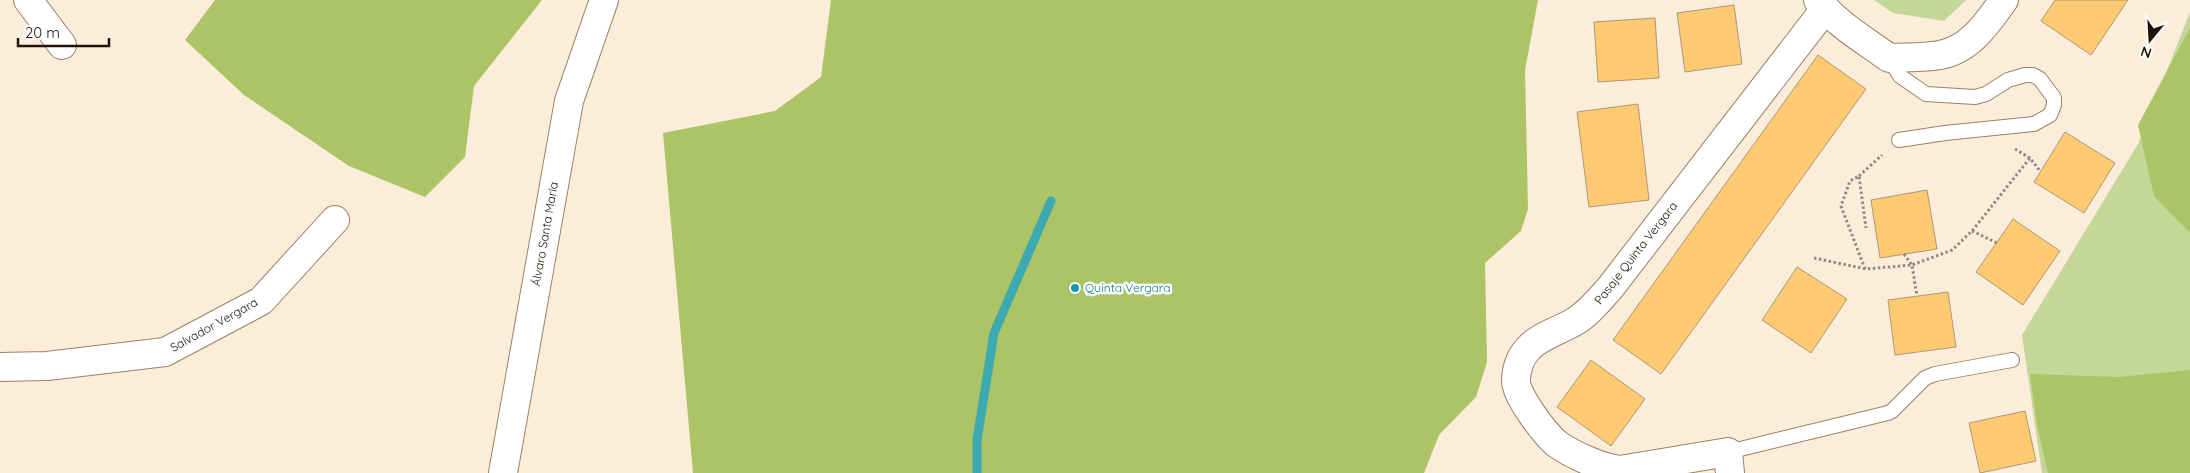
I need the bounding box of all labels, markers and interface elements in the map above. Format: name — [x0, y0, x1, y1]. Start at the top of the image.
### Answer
scale bar — [18, 15, 109, 47]
north arrow — [2125, 15, 2175, 65]
text: 20 m — [25, 23, 60, 42]
text: N — [2138, 42, 2154, 63]
street label: Álvaro Santa María — [528, 180, 561, 287]
street label: Pasaje Quinta Vergara — [1591, 198, 1680, 307]
place label: Quinta Vergara — [1085, 280, 1171, 295]
marker: Quinta Vergara — [1069, 282, 1081, 294]
street label: Salvador Vergara — [167, 294, 260, 355]

